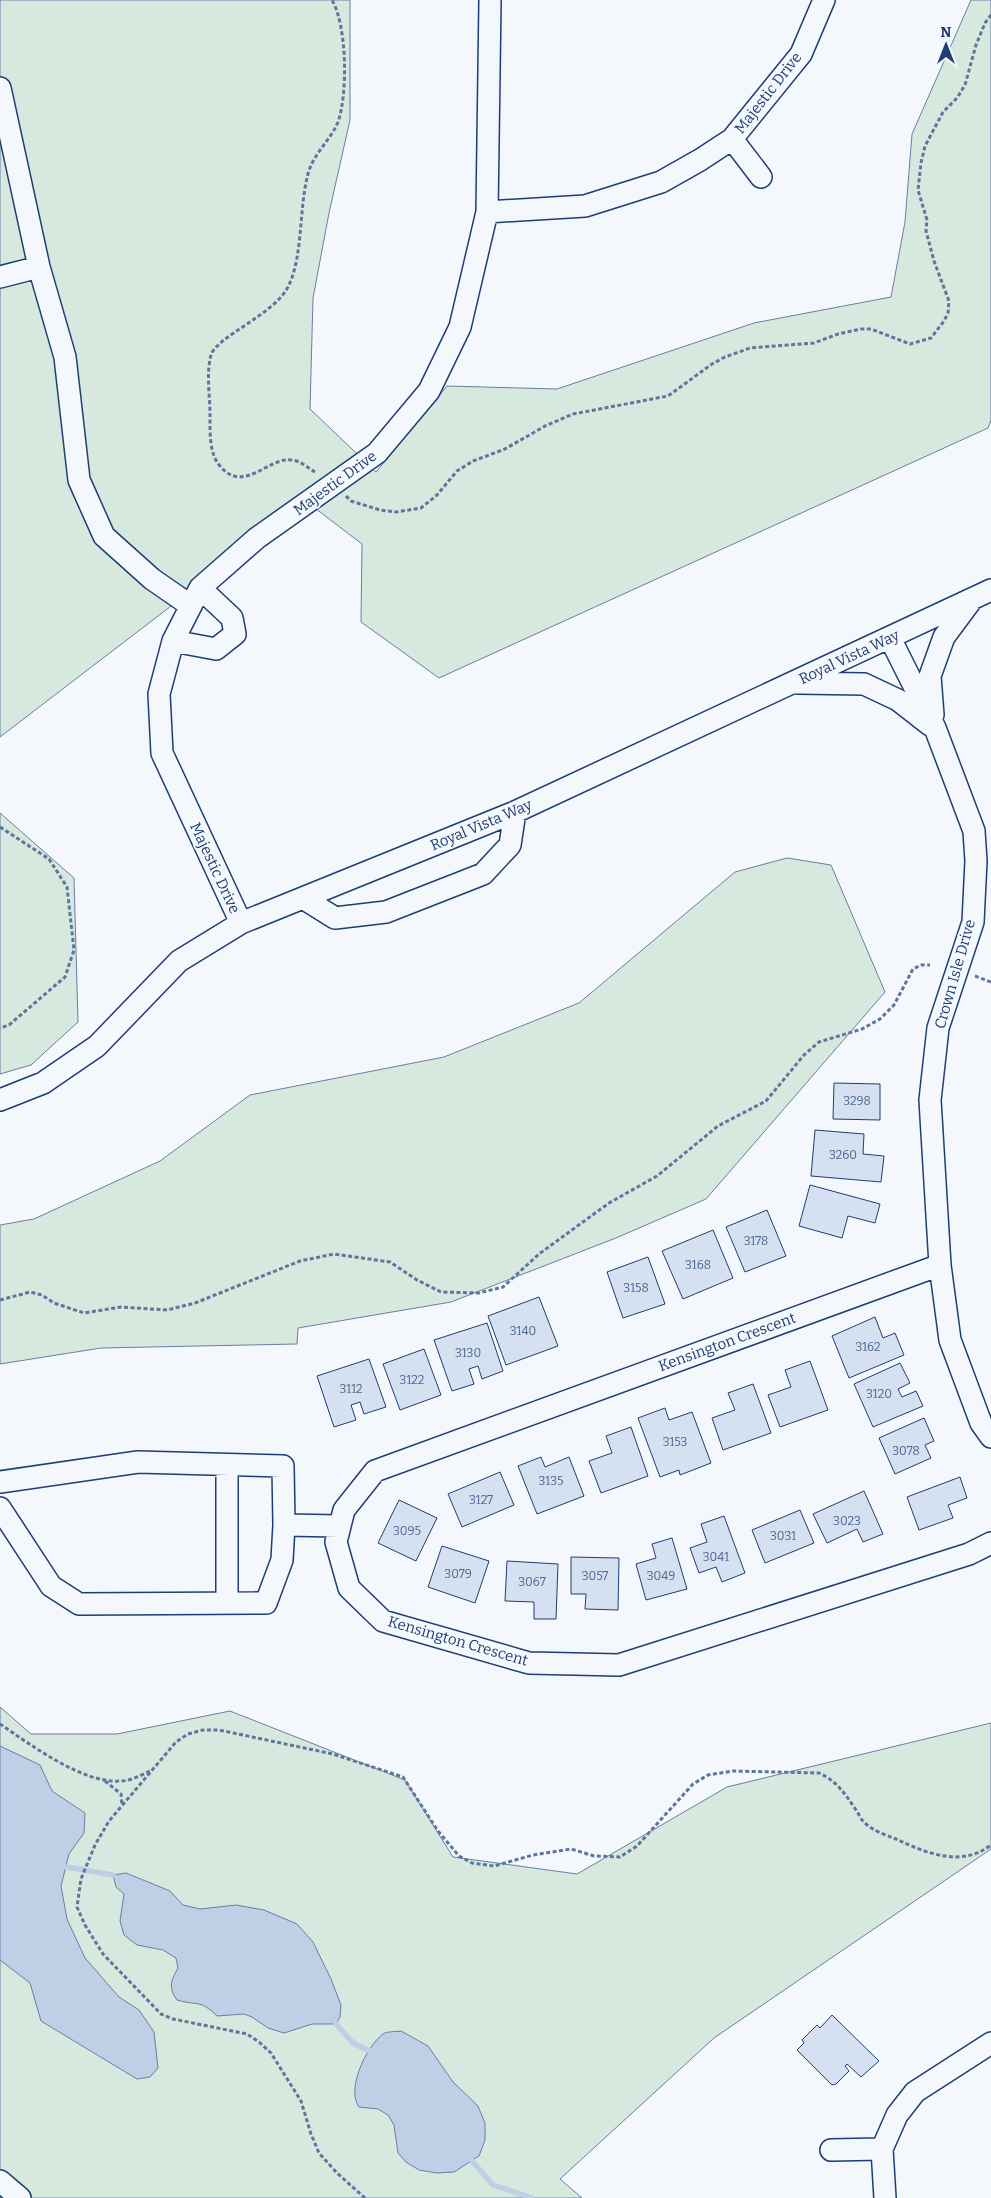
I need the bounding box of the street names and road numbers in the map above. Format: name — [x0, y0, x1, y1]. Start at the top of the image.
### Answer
street label: Majestic Drive — [731, 49, 805, 137]
street label: Majestic Drive — [290, 447, 380, 519]
street label: Royal Vista Way — [796, 626, 902, 688]
street label: Royal Vista Way — [427, 795, 535, 855]
street label: Majestic Drive — [186, 820, 244, 916]
street label: Crown Isle Drive — [931, 917, 979, 1031]
street label: Kensington Crescent — [656, 1309, 799, 1375]
street label: Kensington Crescent — [386, 1612, 531, 1670]

